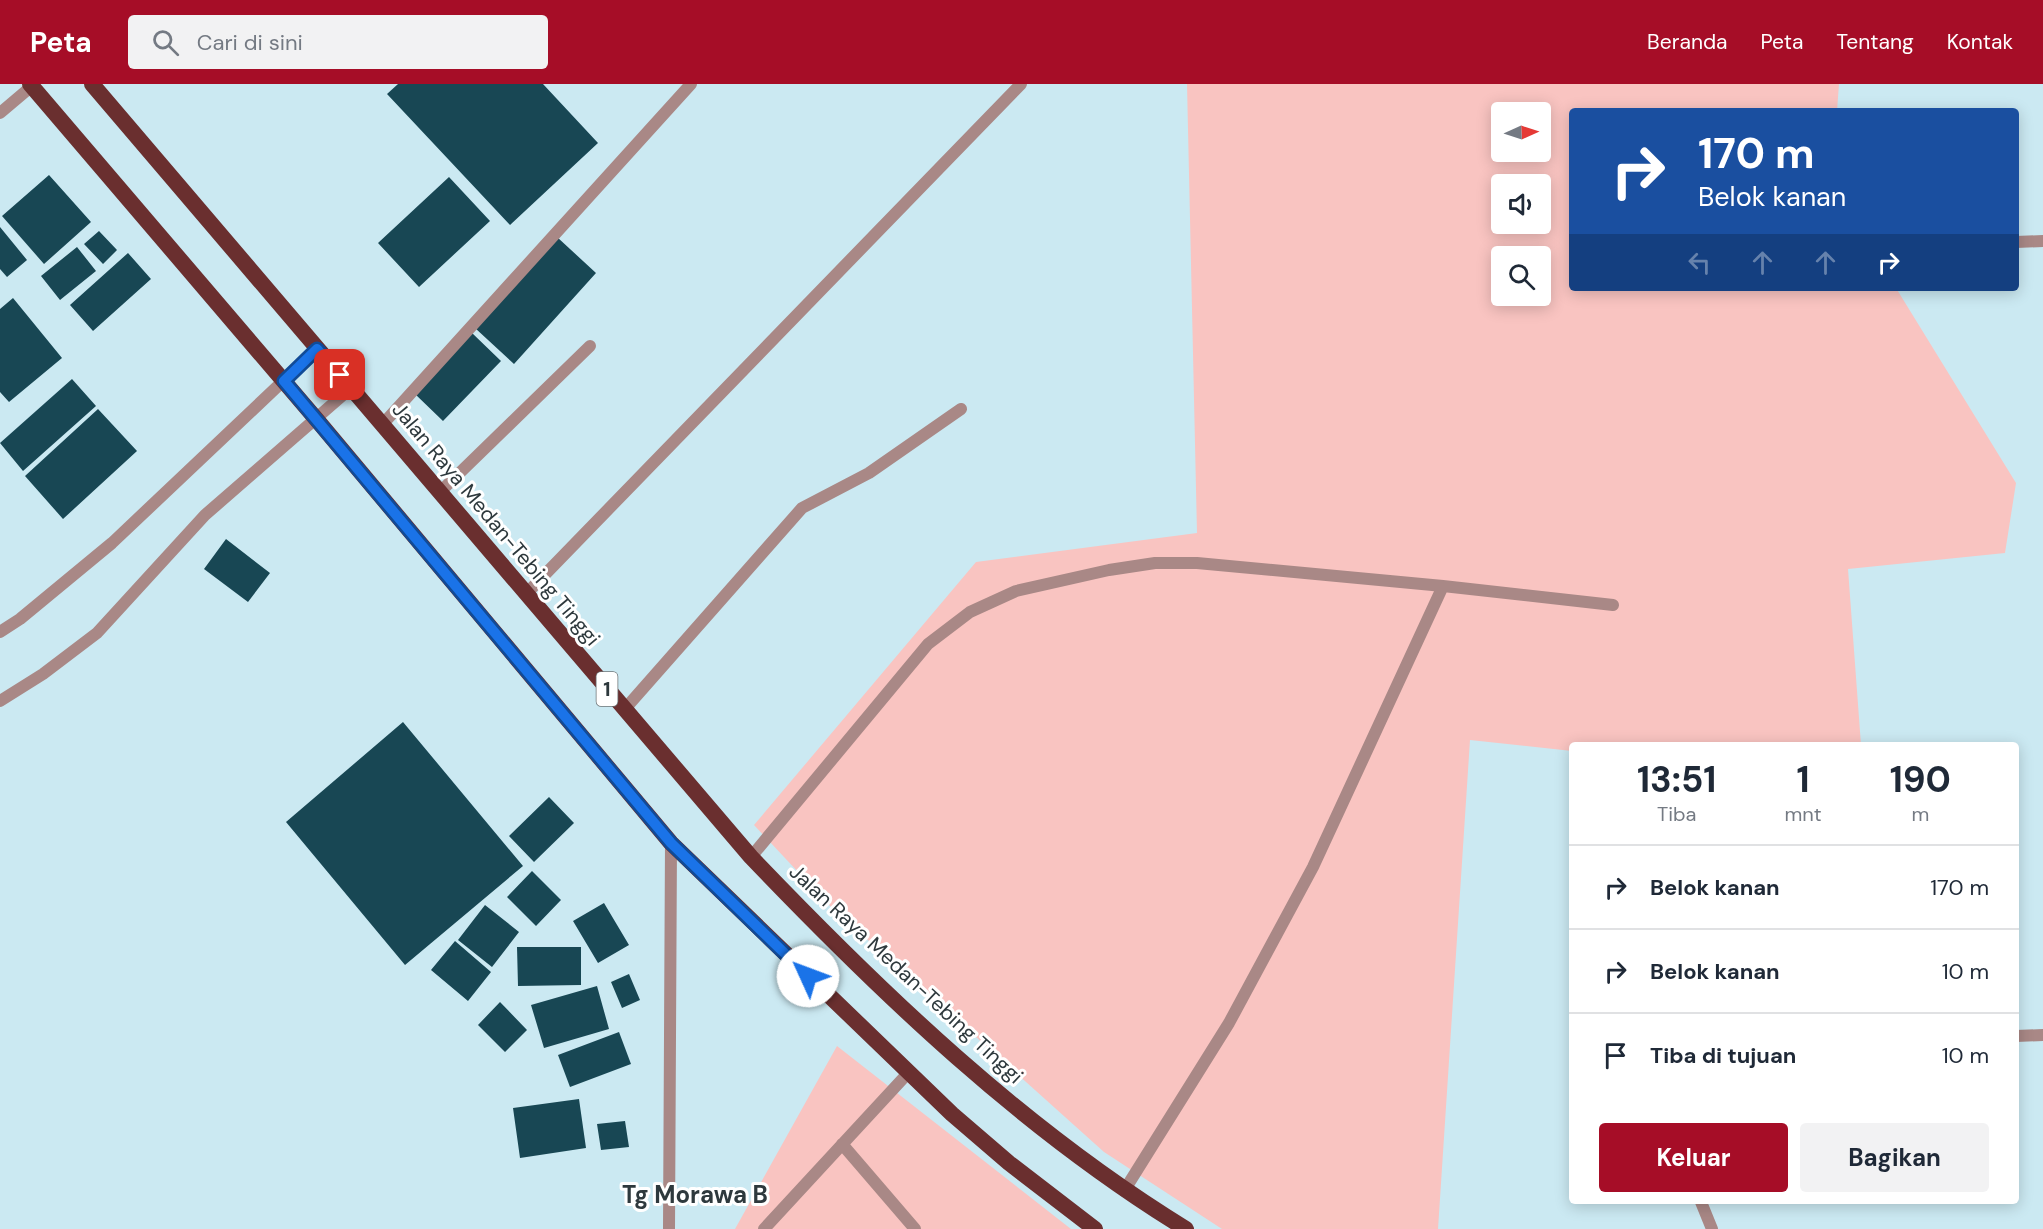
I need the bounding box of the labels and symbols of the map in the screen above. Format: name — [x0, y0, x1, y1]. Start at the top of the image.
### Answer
north arrow — [1491, 102, 1551, 162]
pin — [314, 349, 365, 400]
street label: Jalan Raya Medan-Tebing Tinggi — [386, 396, 606, 652]
road number: 1 — [596, 672, 618, 706]
street label: Jalan Raya Medan-Tebing Tinggi — [783, 858, 1029, 1090]
position arrow — [776, 944, 840, 1008]
district label: Tg Morawa B — [622, 1179, 768, 1210]

